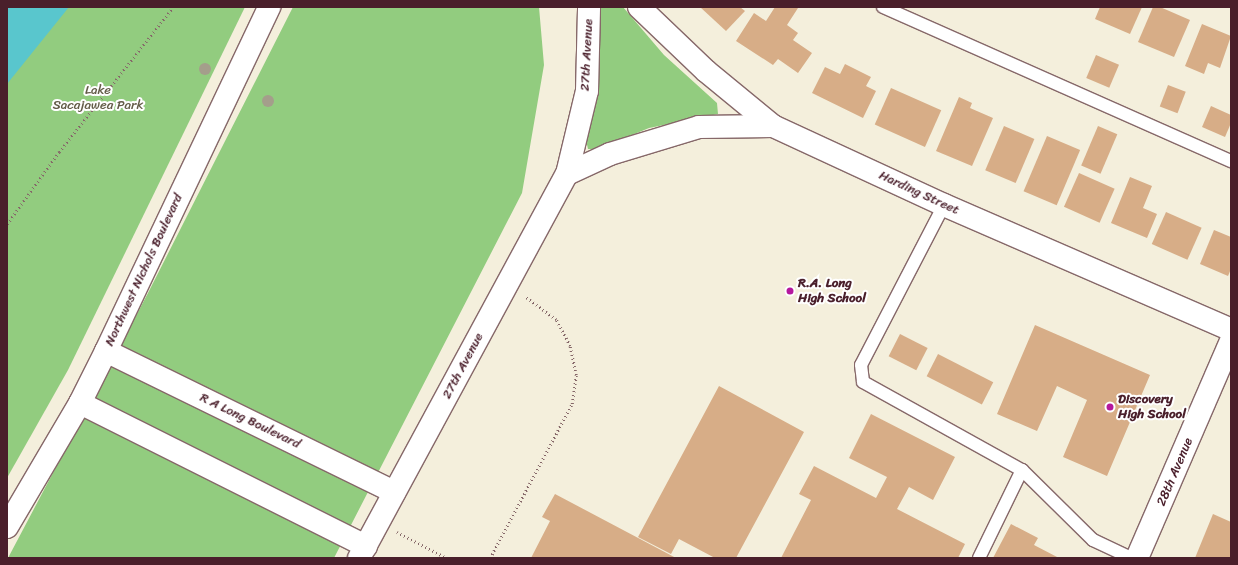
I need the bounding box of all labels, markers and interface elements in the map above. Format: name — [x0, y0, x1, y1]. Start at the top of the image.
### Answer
street label: 27th Avenue — [577, 18, 597, 92]
park label: Lake Sacajawea Park — [53, 83, 143, 114]
street label: Harding Street — [877, 168, 961, 218]
street label: Northwest Nichols Boulevard — [102, 192, 186, 348]
place label: R.A. Long High School — [798, 276, 866, 307]
marker: R.A. Long High School — [785, 286, 795, 296]
street label: 27th Avenue — [439, 330, 487, 402]
street label: R A Long Boulevard — [197, 390, 303, 452]
place label: Discovery High School — [1118, 392, 1186, 423]
marker: Discovery High School — [1105, 402, 1115, 412]
street label: 28th Avenue — [1154, 435, 1196, 509]

